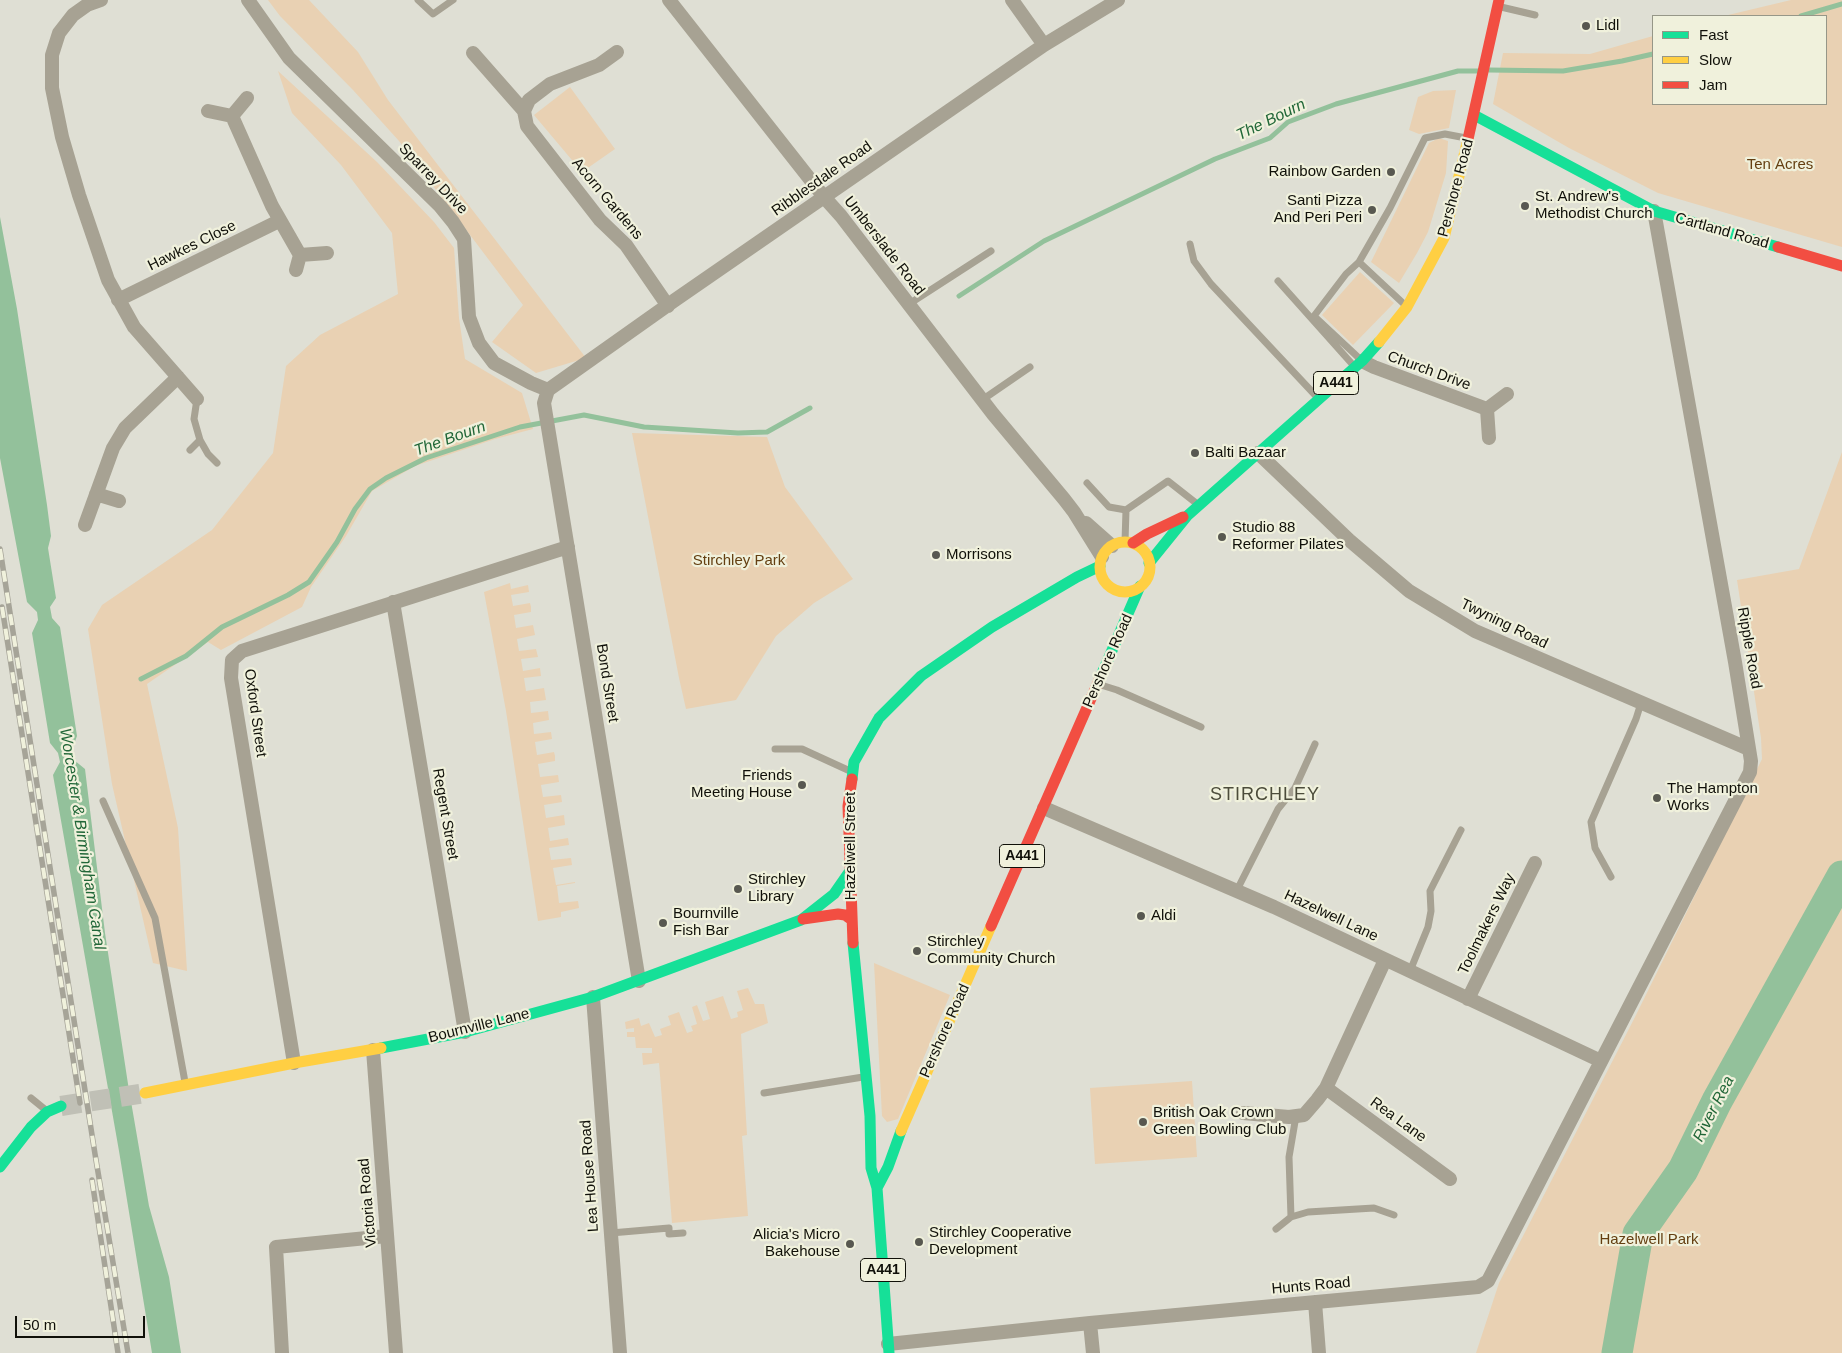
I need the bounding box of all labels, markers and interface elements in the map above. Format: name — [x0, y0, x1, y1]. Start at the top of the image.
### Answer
legend — [1652, 15, 1827, 105]
place label: Lidl — [1596, 17, 1619, 35]
marker: Lidl — [1580, 20, 1592, 32]
text: Fast — [1699, 26, 1728, 43]
text: Slow — [1699, 51, 1732, 68]
text: Jam — [1699, 76, 1727, 93]
water label: The Bourn — [1233, 95, 1309, 145]
street label: Pershore Road — [1434, 137, 1478, 239]
street label: Ribblesdale Road — [768, 138, 876, 220]
street label: Sparrey Drive — [395, 140, 471, 218]
street label: Acorn Gardens — [568, 155, 646, 243]
park label: Ten Acres — [1747, 156, 1813, 174]
place label: Rainbow Garden — [1268, 163, 1381, 181]
marker: Rainbow Garden — [1385, 166, 1397, 178]
place label: St. Andrew's Methodist Church — [1535, 188, 1653, 223]
place label: Santi Pizza And Peri Peri — [1274, 192, 1362, 227]
street label: Umberslade Road — [840, 193, 928, 299]
marker: St. Andrew's Methodist Church — [1519, 200, 1531, 212]
marker: Santi Pizza And Peri Peri — [1366, 204, 1378, 216]
street label: Cartland Road — [1673, 209, 1771, 253]
street label: Hawkes Close — [145, 217, 239, 275]
street label: Church Drive — [1385, 348, 1473, 394]
road number: A441 — [1314, 372, 1358, 394]
water label: The Bourn — [412, 417, 488, 461]
place label: Balti Bazaar — [1205, 444, 1286, 462]
marker: Balti Bazaar — [1189, 447, 1201, 459]
place label: Studio 88 Reformer Pilates — [1232, 519, 1344, 554]
marker: Studio 88 Reformer Pilates — [1216, 531, 1228, 543]
place label: Morrisons — [946, 546, 1012, 564]
marker: Morrisons — [930, 549, 942, 561]
park label: Stirchley Park — [693, 552, 785, 570]
street label: Twyning Road — [1457, 595, 1551, 653]
street label: Ripple Road — [1733, 606, 1765, 690]
street label: Pershore Road — [1079, 611, 1137, 711]
street label: Bond Street — [592, 642, 622, 724]
street label: Oxford Street — [240, 668, 270, 758]
water label: Worcester & Birmingham Canal — [55, 727, 109, 951]
street label: Regent Street — [428, 767, 462, 861]
place label: Friends Meeting House — [691, 767, 792, 802]
marker: Friends Meeting House — [796, 779, 808, 791]
place label: The Hampton Works — [1667, 780, 1758, 815]
district label: STIRCHLEY — [1209, 784, 1321, 806]
street label: Hazelwell Street — [842, 792, 860, 900]
marker: The Hampton Works — [1651, 792, 1663, 804]
road number: A441 — [1000, 844, 1044, 868]
street label: Toolmakers Way — [1455, 870, 1519, 978]
place label: Stirchley Library — [748, 871, 806, 906]
marker: Stirchley Library — [732, 883, 744, 895]
street label: Hazelwell Lane — [1281, 886, 1381, 946]
place label: Bournville Fish Bar — [673, 905, 739, 940]
place label: Aldi — [1151, 907, 1176, 925]
marker: Aldi — [1135, 910, 1147, 922]
marker: Bournville Fish Bar — [657, 917, 669, 929]
place label: Stirchley Community Church — [927, 933, 1055, 968]
marker: Stirchley Community Church — [911, 945, 923, 957]
street label: Pershore Road — [916, 981, 974, 1081]
street label: Bournville Lane — [427, 1005, 531, 1047]
water label: River Rea — [1689, 1073, 1739, 1145]
street label: Rea Lane — [1366, 1094, 1430, 1146]
place label: British Oak Crown Green Bowling Club — [1153, 1104, 1286, 1139]
marker: British Oak Crown Green Bowling Club — [1137, 1116, 1149, 1128]
street label: Lea House Road — [577, 1119, 603, 1233]
street label: Victoria Road — [355, 1157, 381, 1249]
place label: Stirchley Cooperative Development — [929, 1224, 1072, 1259]
place label: Alicia's Micro Bakehouse — [753, 1226, 840, 1261]
park label: Hazelwell Park — [1599, 1231, 1699, 1249]
marker: Stirchley Cooperative Development — [913, 1236, 925, 1248]
marker: Alicia's Micro Bakehouse — [844, 1238, 856, 1250]
road number: A441 — [860, 1258, 906, 1282]
street label: Hunts Road — [1271, 1274, 1351, 1298]
scale bar — [18, 1306, 148, 1338]
text: 50 m — [23, 1316, 56, 1333]

